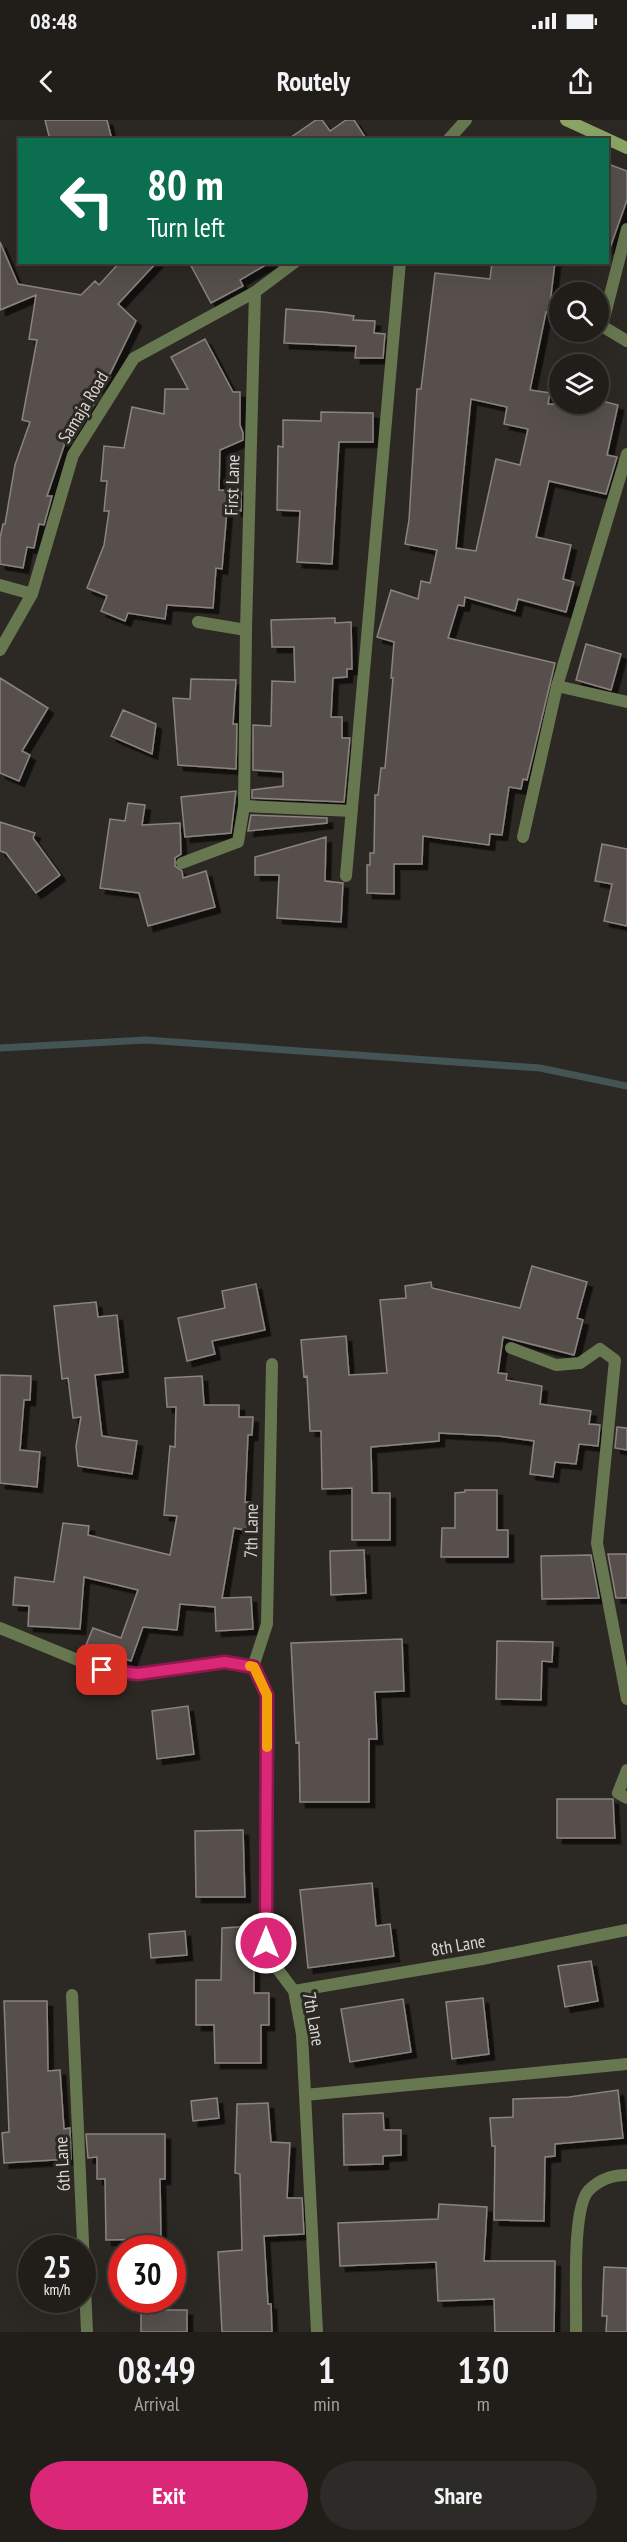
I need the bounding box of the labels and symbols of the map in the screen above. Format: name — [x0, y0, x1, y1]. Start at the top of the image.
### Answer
street label: Samaja Road — [53, 367, 113, 447]
street label: First Lane — [219, 454, 245, 516]
street label: 7th Lane — [239, 1504, 263, 1558]
pin — [76, 1644, 127, 1695]
position arrow — [234, 1911, 298, 1975]
street label: 8th Lane — [429, 1929, 487, 1961]
street label: 7th Lane — [298, 1990, 330, 2048]
street label: 6th Lane — [49, 2136, 75, 2192]
speed limit sign: 30 — [108, 2235, 186, 2313]

